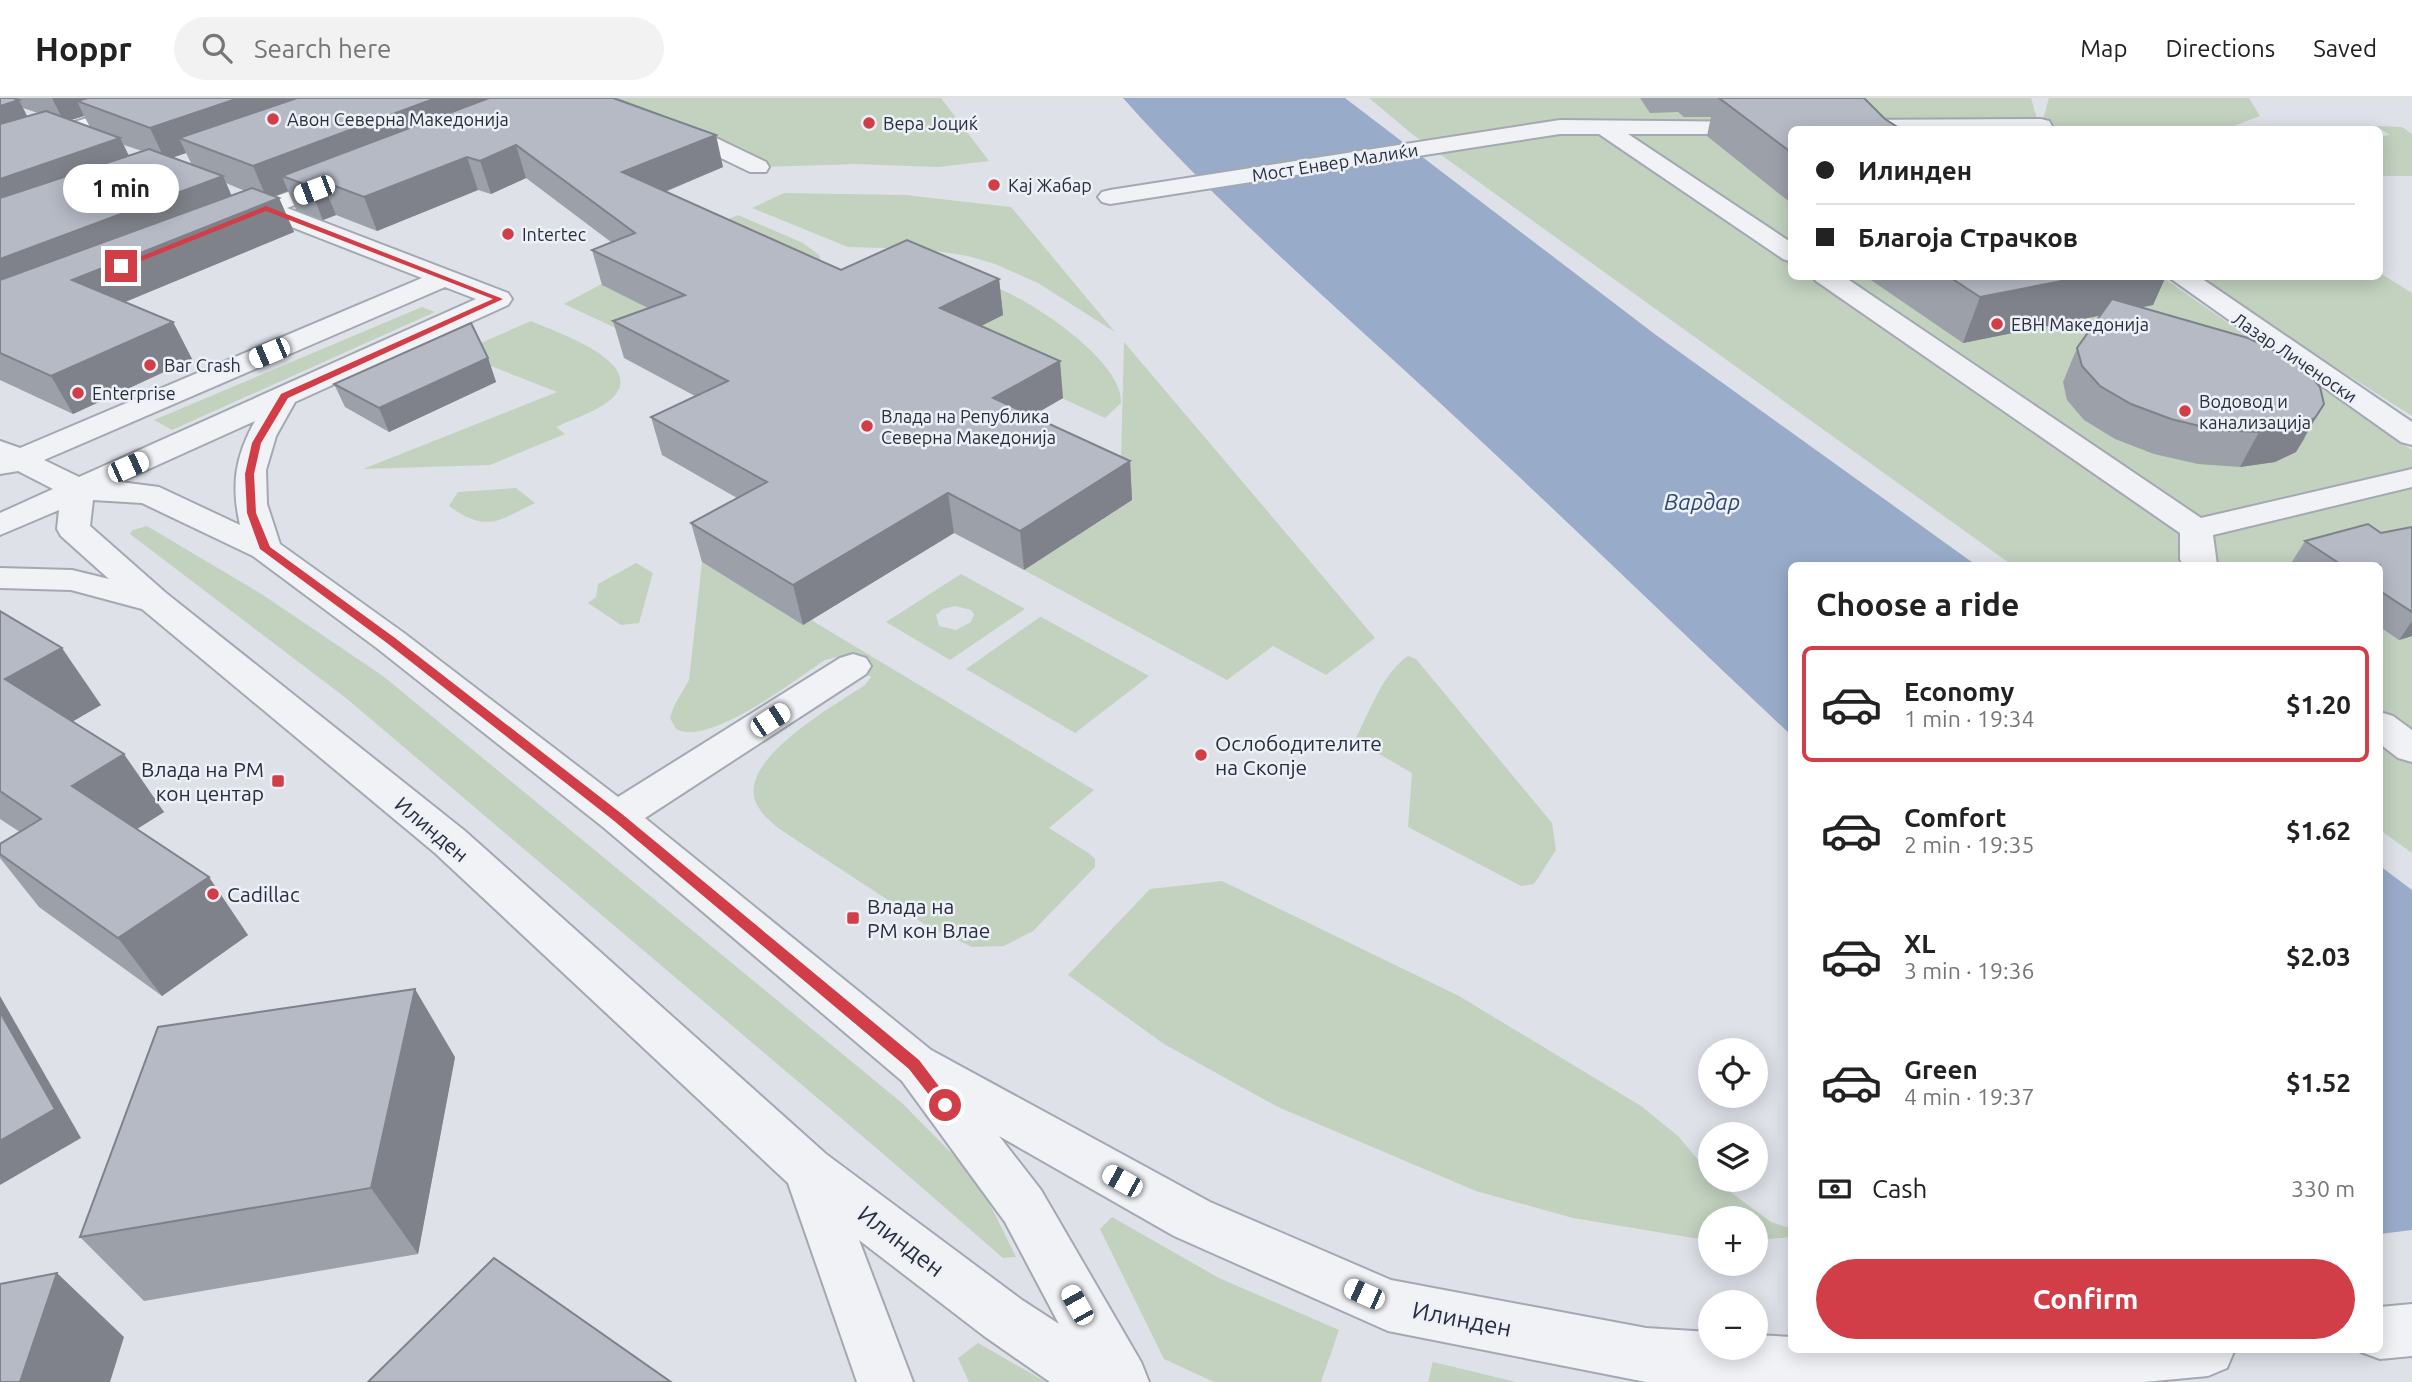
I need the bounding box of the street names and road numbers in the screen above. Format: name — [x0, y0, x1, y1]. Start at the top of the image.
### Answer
street label: Мост Енвер Малиќи — [1250, 139, 1420, 185]
street label: Лазар Личеноски — [2229, 308, 2361, 406]
street label: Илинден — [391, 791, 473, 867]
street label: Илинден — [853, 1200, 949, 1282]
street label: Илинден — [1410, 1296, 1514, 1342]

